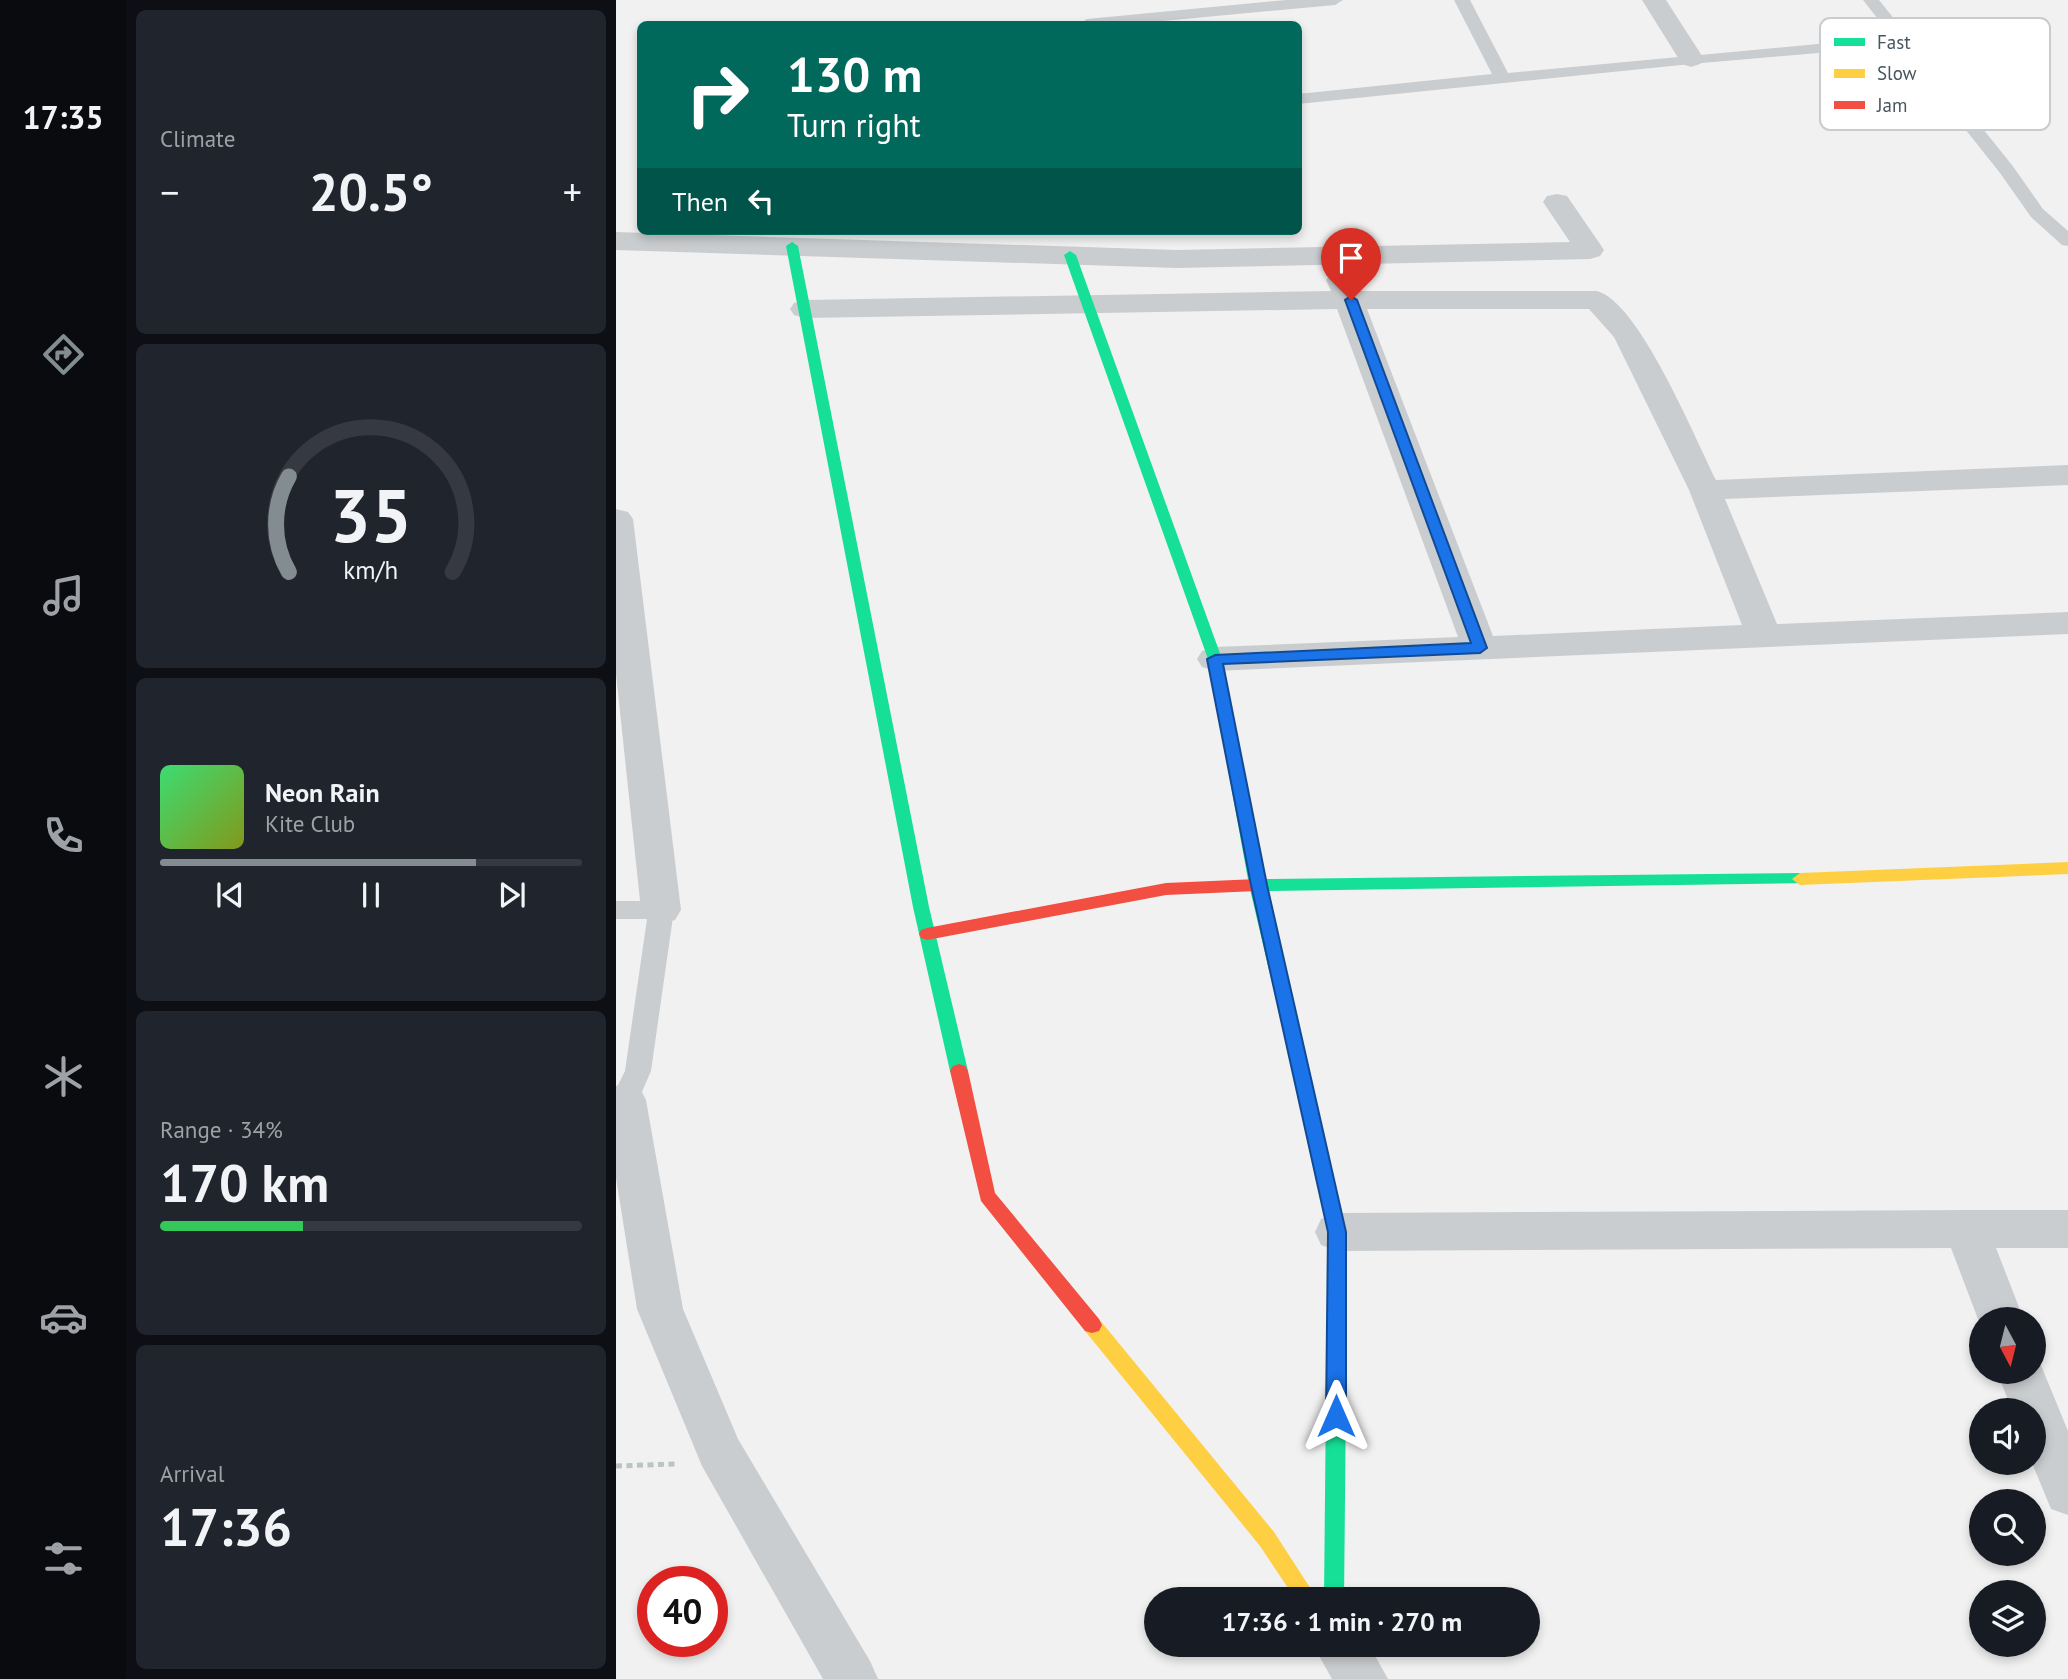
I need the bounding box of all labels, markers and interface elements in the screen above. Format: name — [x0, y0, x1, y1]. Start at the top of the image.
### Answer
legend — [1820, 18, 2050, 130]
text: Fast — [1877, 30, 1911, 54]
text: 130 m — [787, 42, 922, 106]
icon: right — [672, 49, 763, 140]
text: Slow — [1877, 61, 1917, 85]
text: Jam — [1876, 93, 1907, 117]
text: 17:35 — [22, 96, 104, 138]
text: Turn right — [787, 104, 921, 146]
text: Climate — [160, 124, 235, 153]
text: 20.5° — [309, 158, 433, 225]
text: − — [160, 167, 179, 216]
text: + — [563, 167, 582, 216]
icon: left — [742, 182, 780, 220]
text: Then — [672, 185, 728, 218]
pin — [1321, 228, 1381, 300]
icon: arrive — [1332, 239, 1370, 277]
icon: directions — [39, 330, 88, 379]
text: 35 — [330, 468, 412, 562]
text: km/h — [344, 553, 398, 585]
icon: music — [39, 571, 88, 620]
text: Neon Rain — [265, 776, 380, 809]
text: Kite Club — [265, 809, 355, 838]
icon: phone — [39, 811, 88, 860]
icon: previous — [211, 876, 249, 914]
icon: pause — [352, 876, 390, 914]
icon: next — [493, 876, 531, 914]
icon: climate — [39, 1052, 88, 1101]
text: Range · 34% — [160, 1115, 283, 1144]
text: 170 km — [160, 1149, 329, 1216]
icon: car — [39, 1293, 88, 1342]
north arrow — [1969, 1307, 2046, 1384]
map controls — [1969, 1307, 2046, 1657]
position arrow — [1299, 1379, 1373, 1453]
button: sound — [1969, 1398, 2046, 1475]
text: Arrival — [160, 1459, 224, 1488]
button: search — [1969, 1489, 2046, 1566]
text: 17:36 — [160, 1493, 292, 1560]
icon: filters — [39, 1534, 88, 1583]
speed limit sign: 40 — [637, 1566, 728, 1657]
button: layers — [1969, 1580, 2046, 1657]
text: 17:36 · 1 min · 270 m — [1222, 1605, 1462, 1638]

